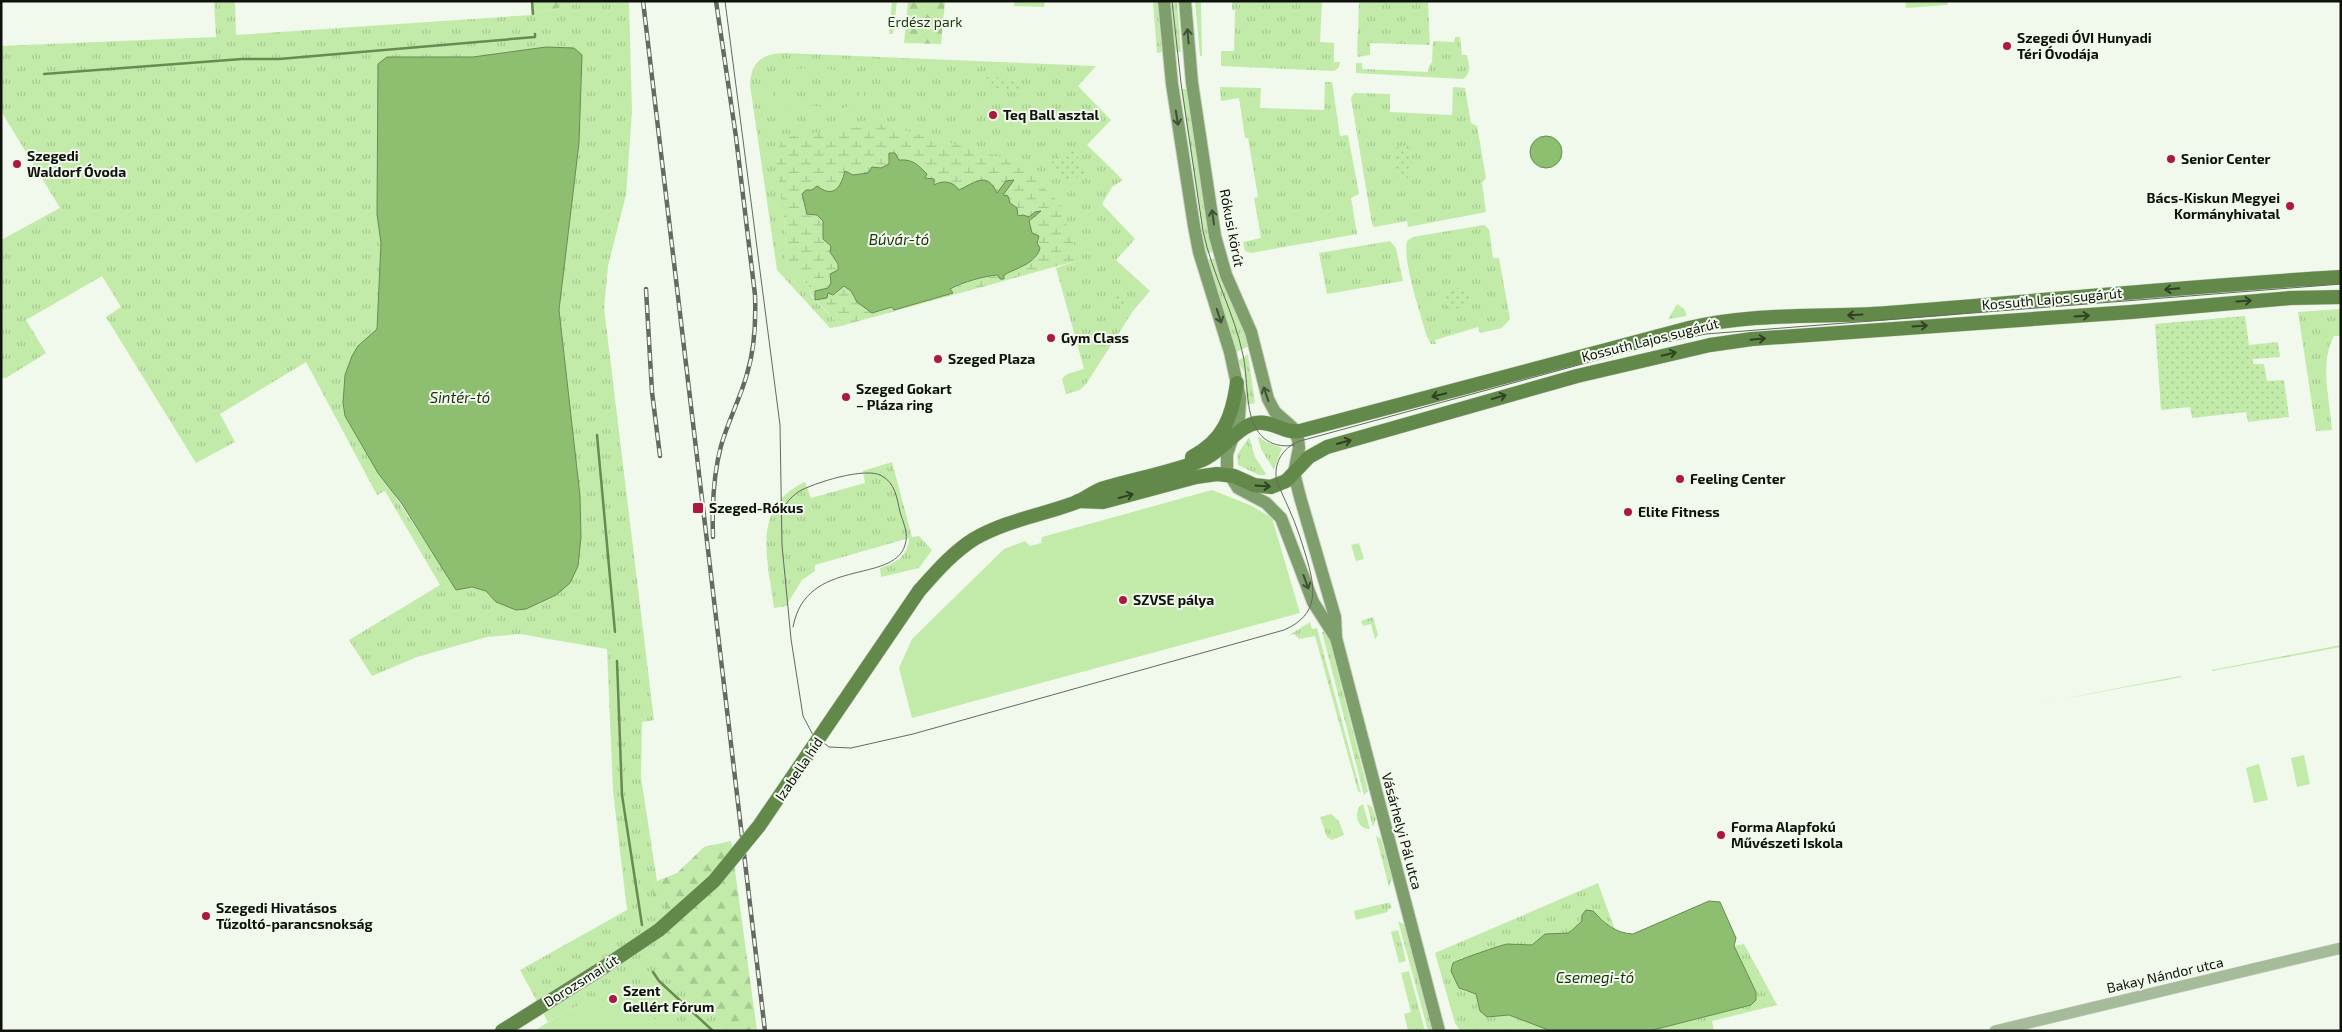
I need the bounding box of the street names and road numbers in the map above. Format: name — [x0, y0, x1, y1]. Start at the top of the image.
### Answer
street label: Rókusi körút — [1217, 187, 1248, 268]
street label: Kossuth Lajos sugárút — [1981, 284, 2123, 313]
street label: Kossuth Lajos sugárút — [1579, 314, 1720, 365]
street label: Izabella híd — [771, 734, 826, 804]
street label: Vásárhelyi Pál utca — [1379, 771, 1426, 891]
street label: Dorozsmai út — [540, 951, 621, 1010]
street label: Bakay Nándor utca — [2105, 953, 2225, 996]

